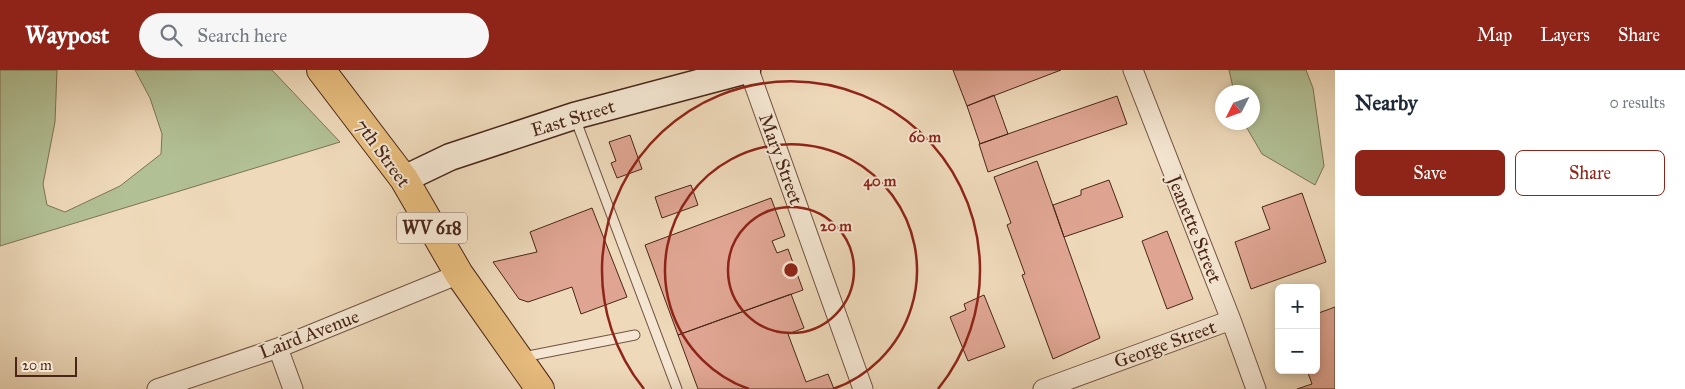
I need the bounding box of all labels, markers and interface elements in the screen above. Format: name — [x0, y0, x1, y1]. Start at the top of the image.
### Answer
search box — [139, 13, 489, 58]
text: Waypost — [25, 20, 109, 50]
icon: search — [157, 21, 185, 49]
text: Search here — [197, 24, 287, 47]
text: Map — [1477, 24, 1512, 46]
text: Layers — [1540, 24, 1590, 46]
text: Share — [1618, 24, 1660, 46]
north arrow — [1215, 85, 1260, 130]
text: Nearby — [1355, 90, 1418, 116]
text: 0 results — [1610, 93, 1665, 112]
street label: East Street — [528, 94, 618, 142]
street label: Mary Street — [754, 110, 808, 208]
street label: 7th Street — [351, 114, 416, 192]
text: 60 m — [909, 128, 942, 146]
button: Save — [1355, 150, 1505, 196]
button: Share — [1515, 150, 1665, 196]
street label: Jeanette Street — [1161, 170, 1227, 287]
text: 40 m — [864, 172, 897, 191]
road number: WV 618 — [397, 212, 467, 244]
text: 20 m — [820, 217, 852, 235]
centre of rings — [782, 261, 800, 279]
map controls — [1275, 284, 1320, 374]
button: + — [1275, 284, 1320, 329]
street label: Laird Avenue — [256, 304, 362, 364]
street label: George Street — [1111, 315, 1220, 374]
button: − — [1275, 329, 1320, 374]
scale bar — [15, 354, 78, 377]
text: 20 m — [22, 357, 52, 374]

